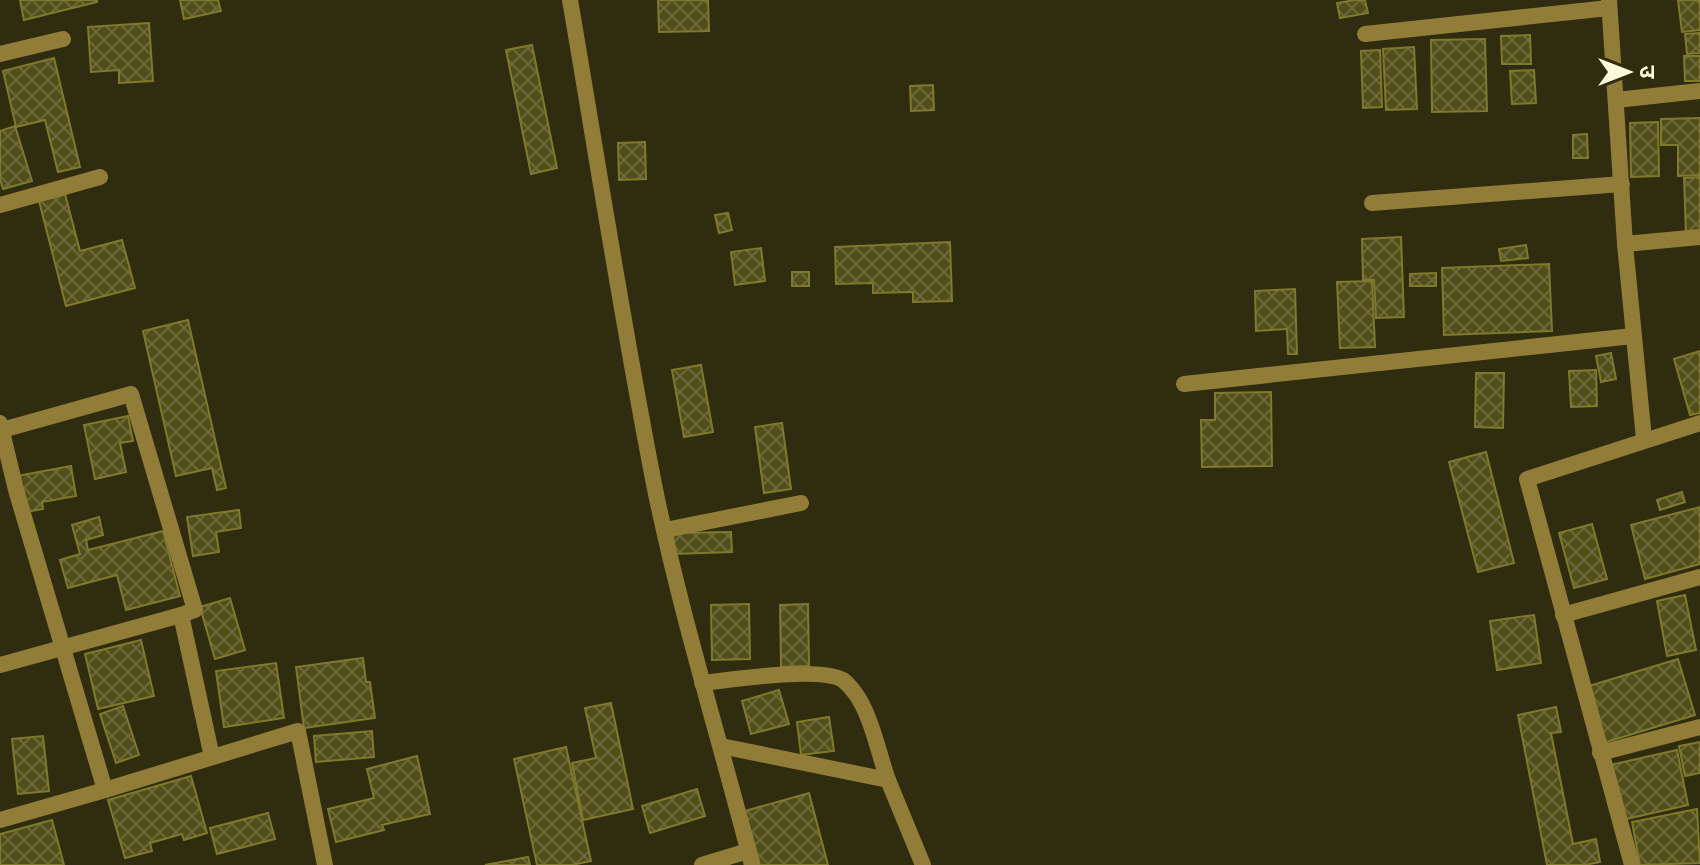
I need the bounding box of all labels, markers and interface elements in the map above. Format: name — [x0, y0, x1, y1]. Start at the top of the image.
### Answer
north arrow — [1588, 32, 1668, 112]
text: उ — [1635, 66, 1661, 80]

